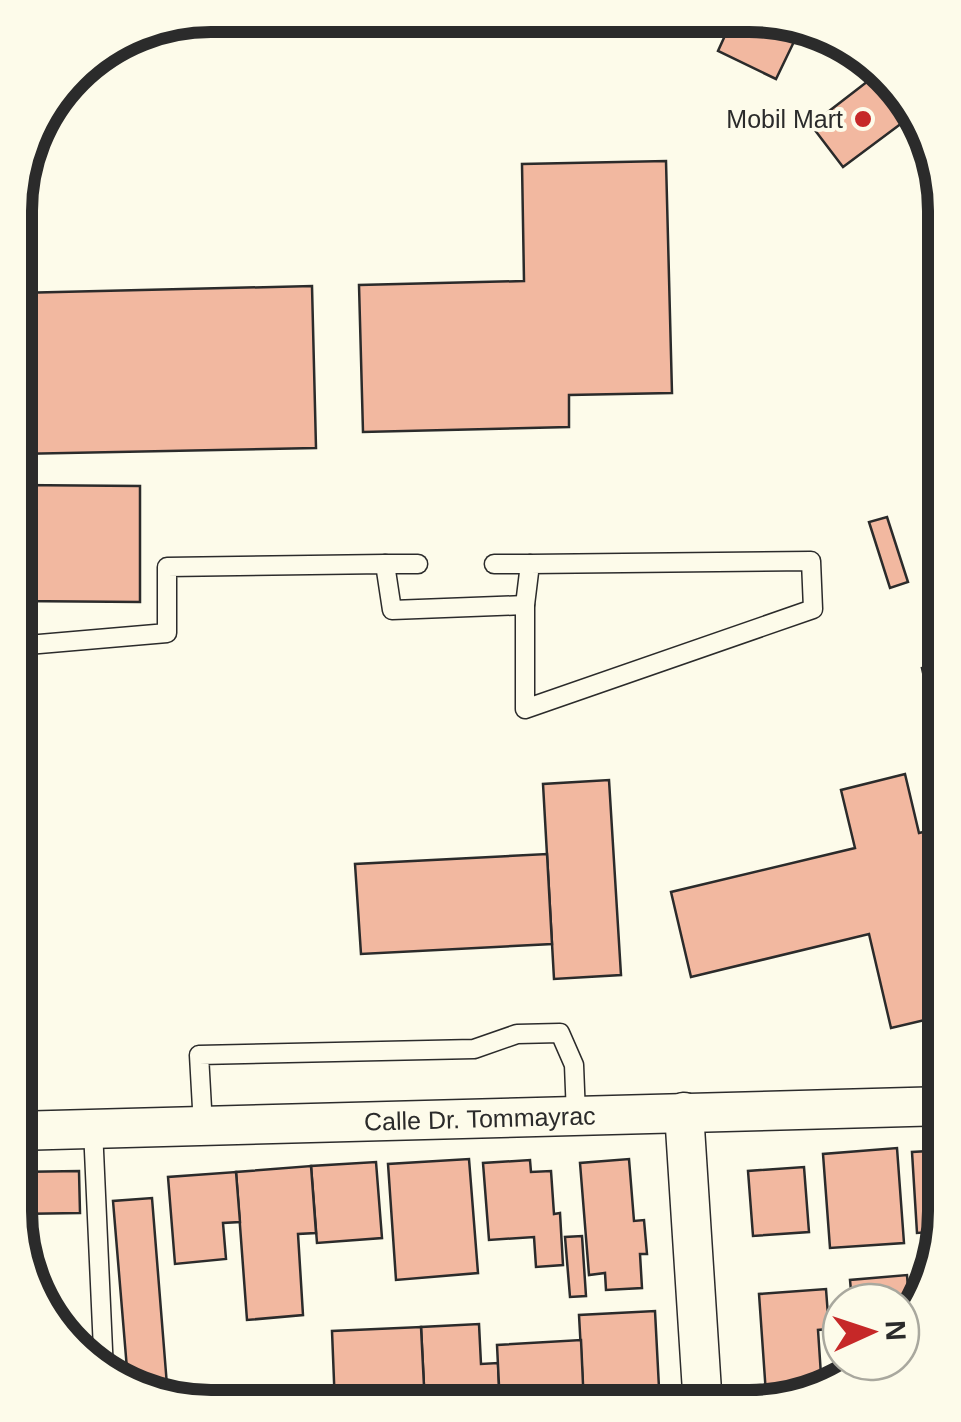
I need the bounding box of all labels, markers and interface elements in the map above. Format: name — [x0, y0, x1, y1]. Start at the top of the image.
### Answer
place label: Mobil Mart — [726, 105, 843, 133]
marker: Mobil Mart — [852, 108, 874, 130]
street label: Calle Dr. Tommayrac — [364, 1101, 596, 1136]
north arrow — [821, 1282, 921, 1382]
text: N — [879, 1320, 911, 1342]

